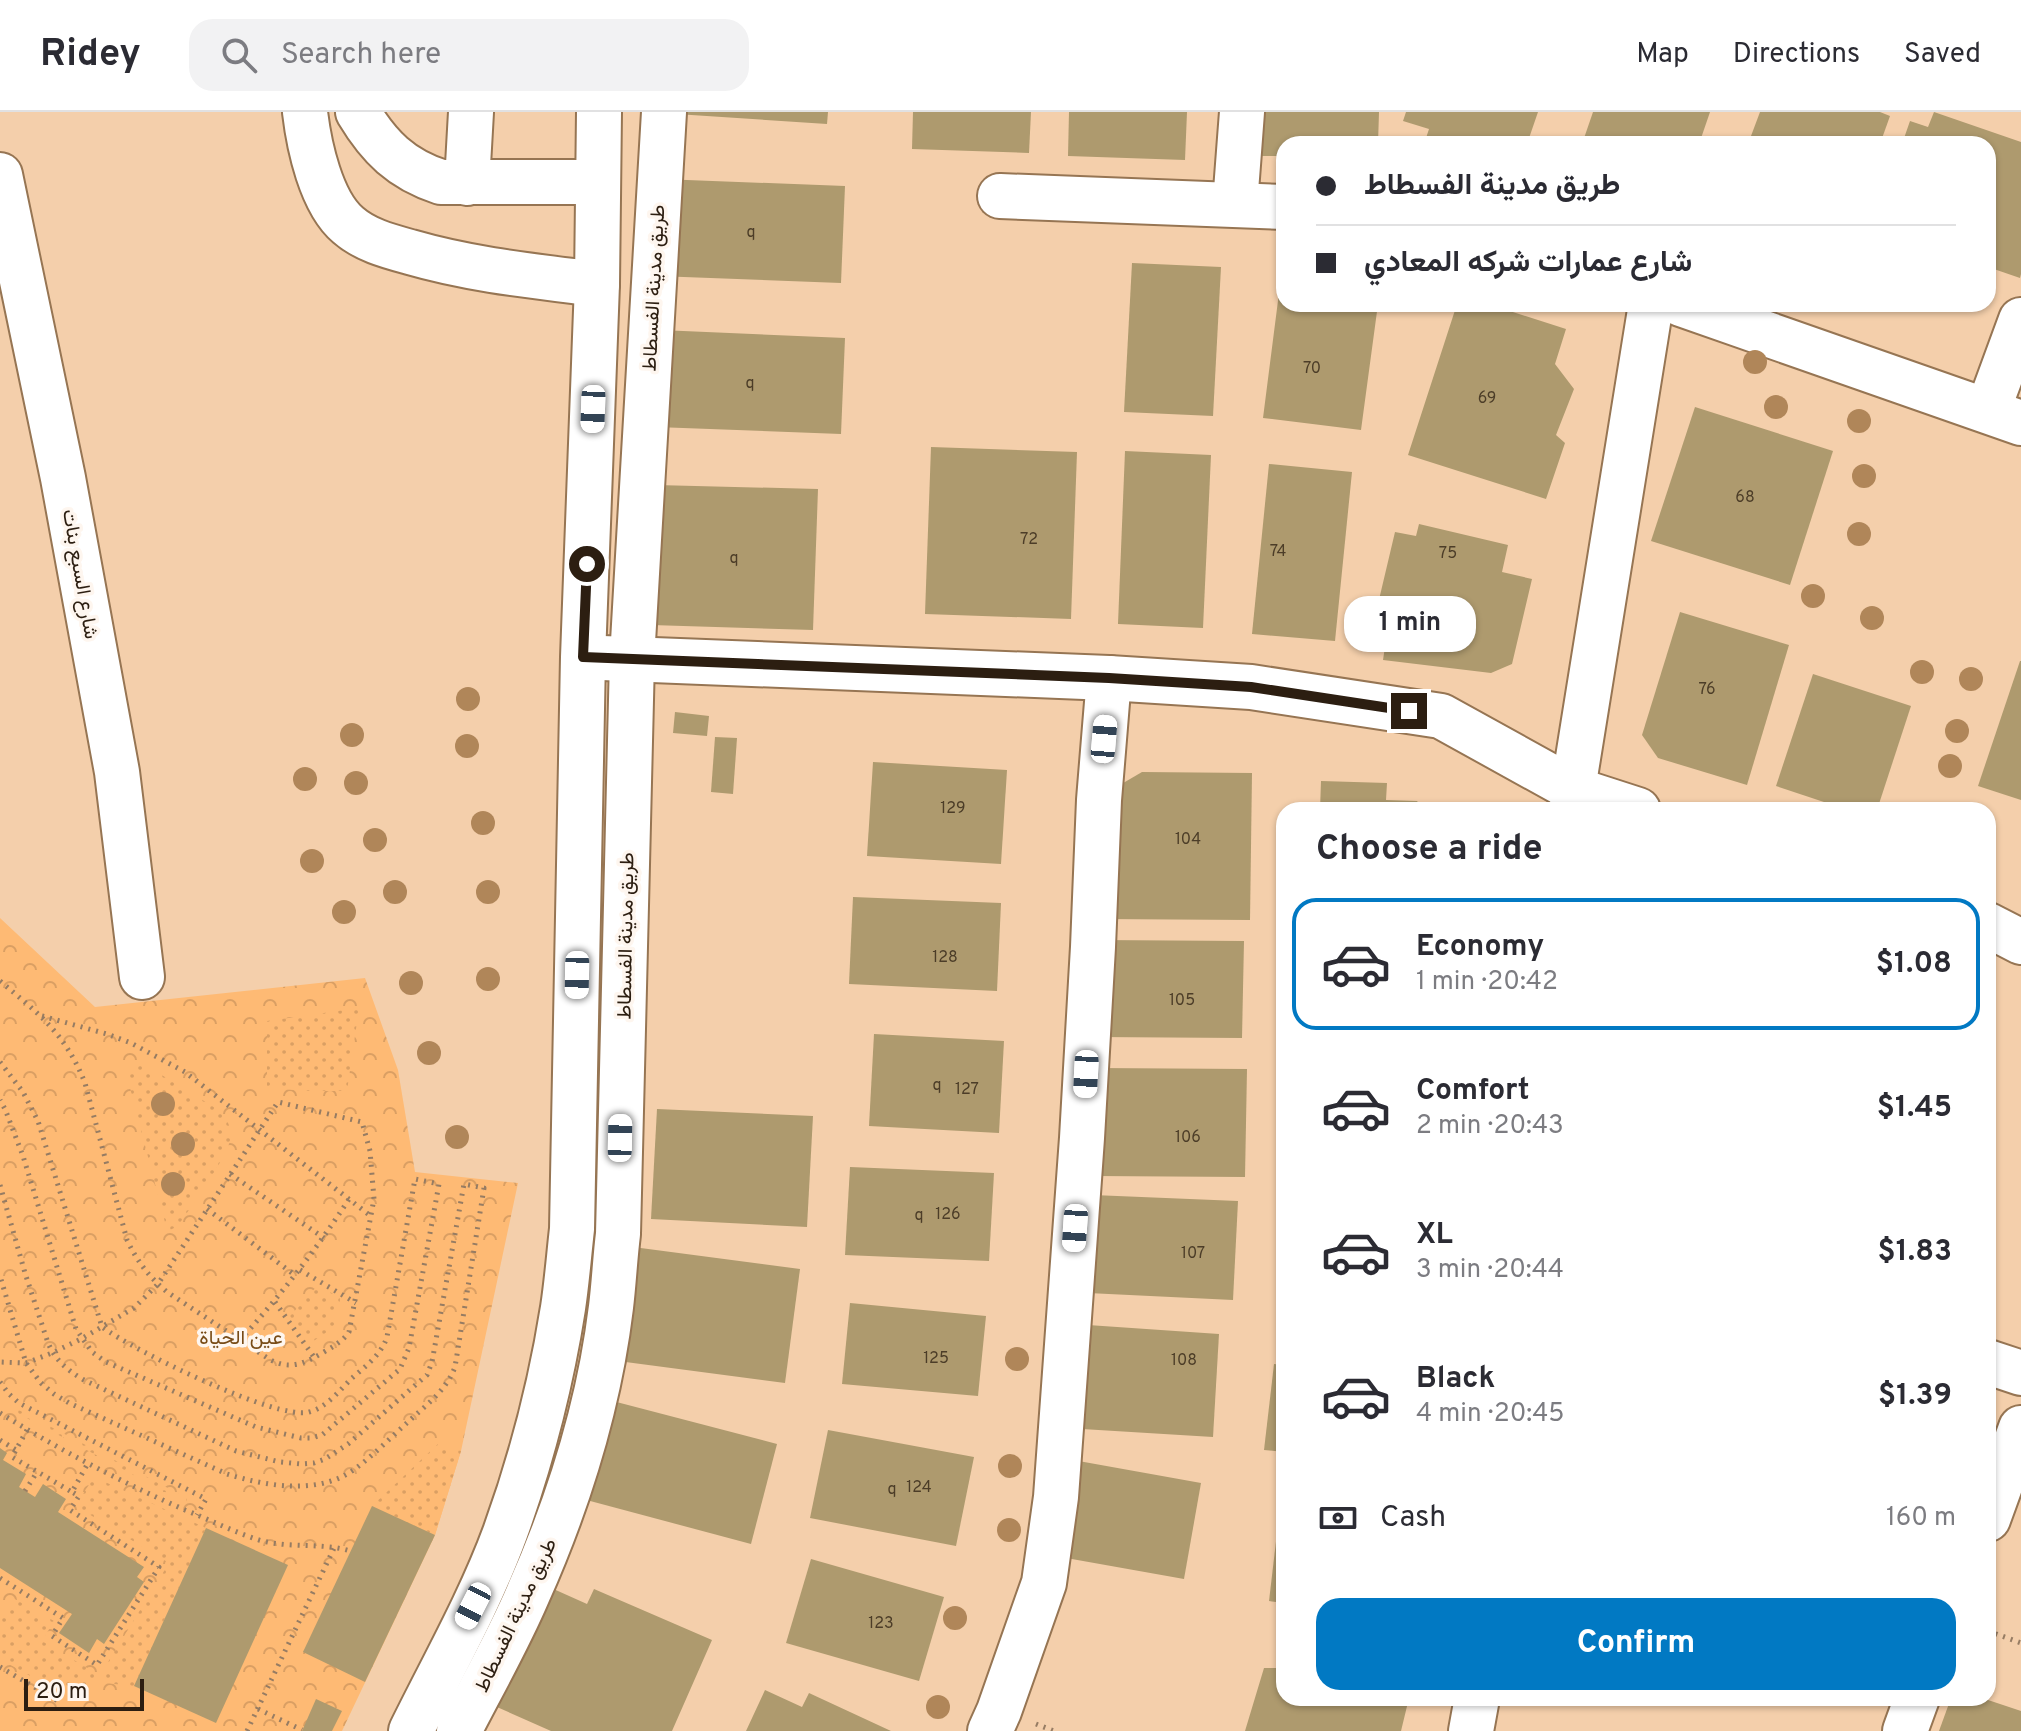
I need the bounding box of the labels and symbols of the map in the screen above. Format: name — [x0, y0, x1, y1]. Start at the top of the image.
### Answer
street label: طريق مدينة الفسطاط — [638, 204, 672, 372]
house number: q — [746, 223, 756, 243]
house number: 70 — [1303, 359, 1321, 379]
house number: q — [745, 374, 755, 394]
car — [580, 385, 606, 433]
house number: 69 — [1478, 389, 1496, 409]
house number: 68 — [1735, 488, 1755, 508]
street label: شارع السبع بنات — [55, 507, 103, 641]
house number: 72 — [1020, 530, 1038, 550]
house number: 74 — [1270, 542, 1286, 562]
house number: 75 — [1439, 544, 1457, 564]
route start — [569, 546, 605, 582]
house number: q — [729, 549, 739, 569]
callout: 1 min — [1343, 595, 1475, 651]
house number: 76 — [1698, 680, 1716, 700]
route end — [1391, 693, 1427, 729]
car — [1090, 714, 1118, 764]
house number: 129 — [940, 799, 966, 819]
house number: 104 — [1175, 830, 1201, 850]
street label: طريق مدينة الفسطاط — [613, 852, 641, 1020]
house number: 128 — [932, 948, 958, 968]
car — [565, 951, 589, 999]
house number: 105 — [1169, 991, 1195, 1011]
car — [1073, 1049, 1099, 1099]
house number: q — [932, 1076, 942, 1096]
house number: 127 — [955, 1080, 979, 1100]
car — [608, 1114, 632, 1162]
house number: 106 — [1175, 1128, 1201, 1148]
car — [1061, 1203, 1089, 1253]
house number: 126 — [935, 1205, 961, 1225]
house number: q — [914, 1206, 924, 1226]
house number: 107 — [1181, 1244, 1205, 1264]
park label: عين الحياة — [199, 1326, 283, 1352]
house number: 125 — [923, 1349, 949, 1369]
house number: 108 — [1171, 1351, 1197, 1371]
house number: 124 — [906, 1478, 932, 1498]
house number: q — [887, 1480, 897, 1500]
street label: طريق مدينة الفسطاط — [470, 1535, 564, 1697]
car — [451, 1579, 495, 1633]
house number: 123 — [868, 1614, 894, 1634]
scale bar — [24, 1675, 144, 1711]

